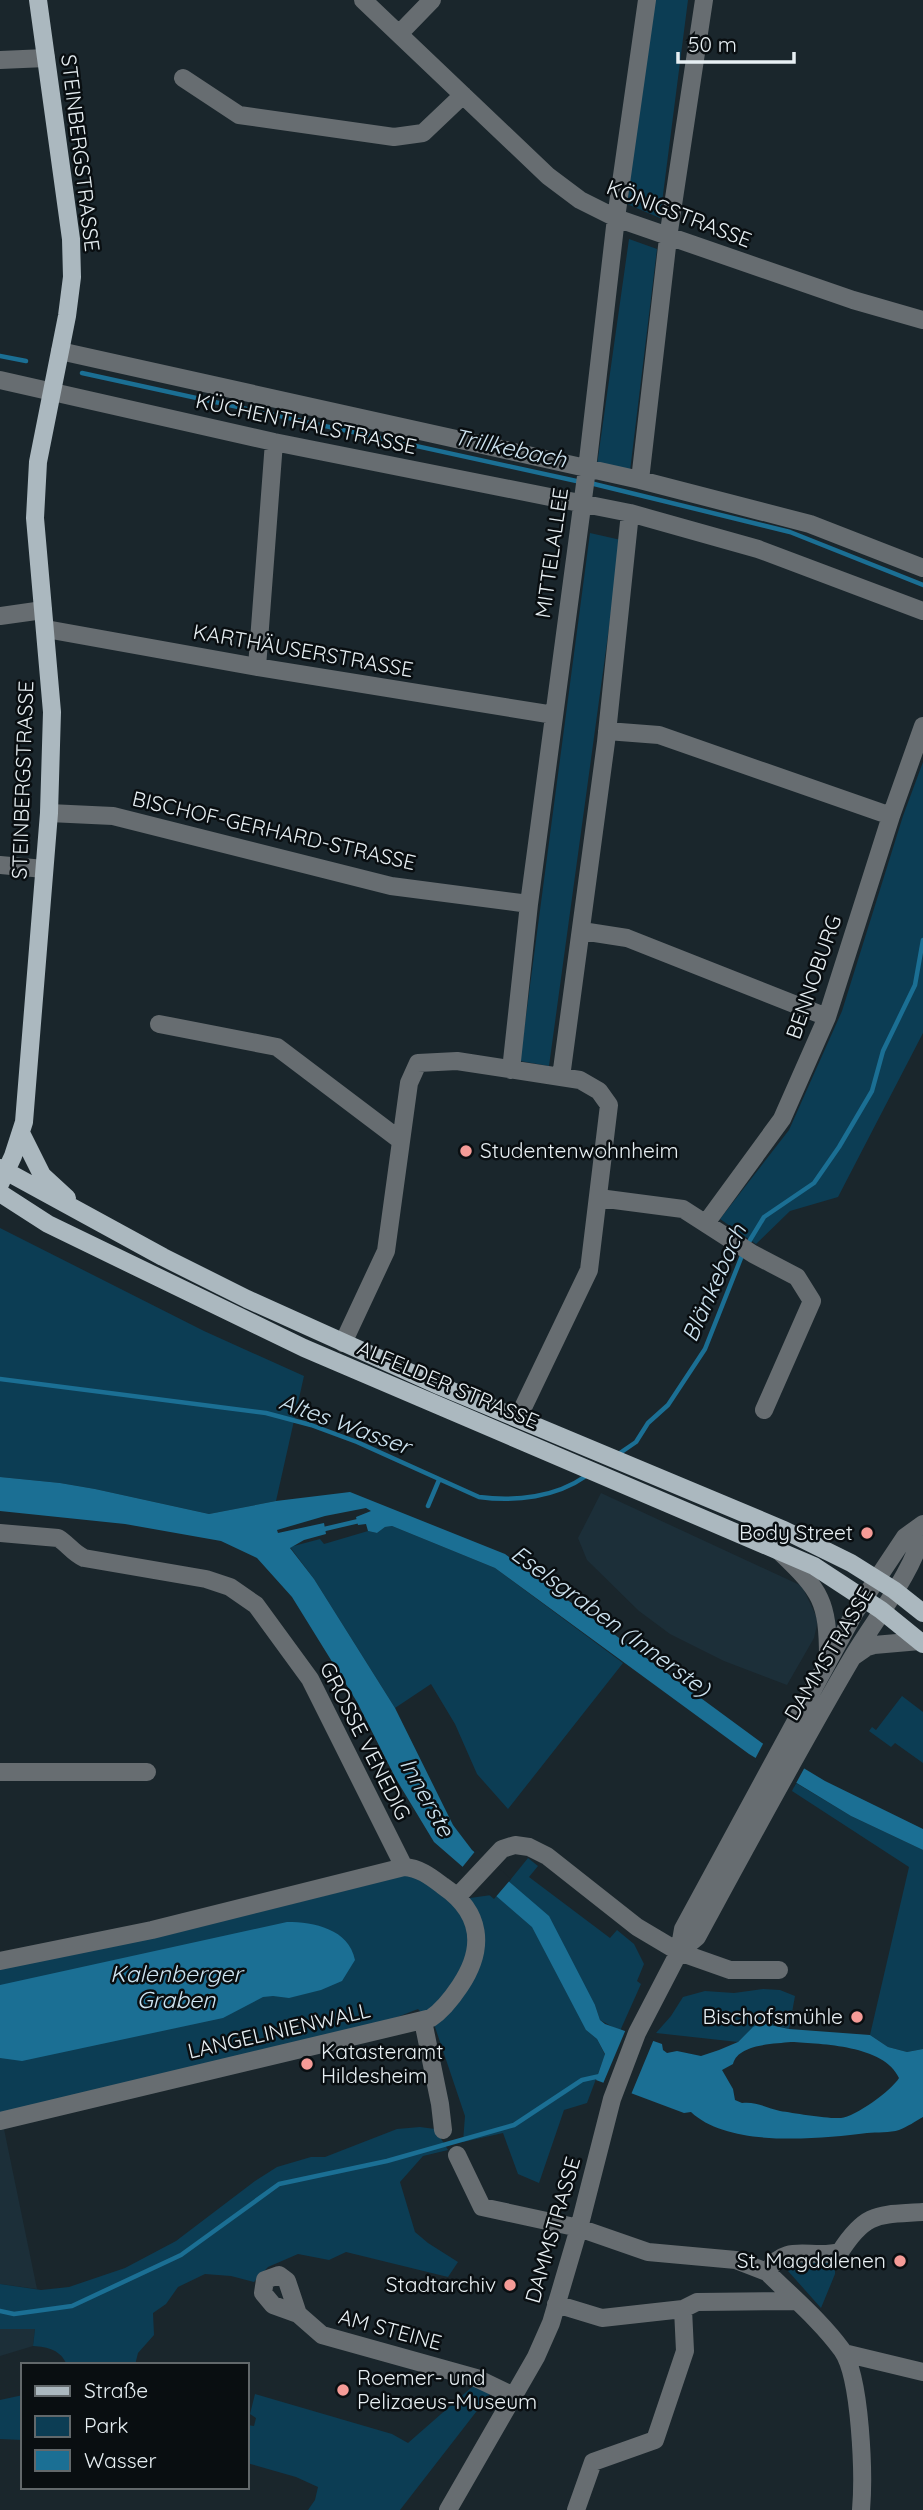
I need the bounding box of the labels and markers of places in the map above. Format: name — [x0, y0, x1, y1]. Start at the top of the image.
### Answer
place label: Studentenwohnheim — [480, 1137, 679, 1163]
marker: Studentenwohnheim — [458, 1143, 474, 1159]
place label: Body Street — [739, 1519, 853, 1545]
marker: Body Street — [859, 1525, 875, 1541]
place label: Bischofsmühle — [703, 2003, 843, 2029]
marker: Bischofsmühle — [849, 2009, 865, 2025]
place label: Katasteramt Hildesheim — [321, 2038, 443, 2088]
marker: Katasteramt Hildesheim — [299, 2056, 315, 2072]
place label: St. Magdalenen — [737, 2247, 886, 2273]
marker: St. Magdalenen — [892, 2253, 908, 2269]
place label: Stadtarchiv — [386, 2271, 496, 2297]
marker: Stadtarchiv — [502, 2277, 518, 2293]
place label: Roemer- und Pelizaeus-Museum — [357, 2364, 537, 2414]
marker: Roemer- und Pelizaeus-Museum — [335, 2382, 351, 2398]

